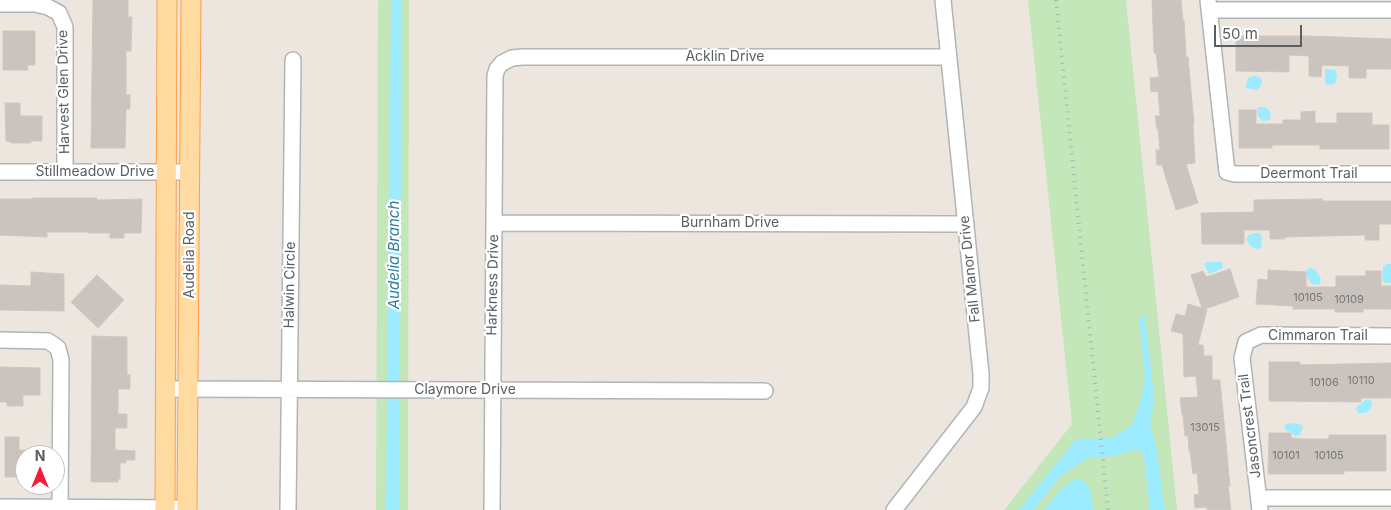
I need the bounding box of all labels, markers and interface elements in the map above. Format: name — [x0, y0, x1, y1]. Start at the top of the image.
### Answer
scale bar — [1216, 15, 1304, 47]
text: 50 m — [1222, 24, 1258, 43]
street label: Harvest Glen Drive — [55, 30, 73, 154]
street label: Acklin Drive — [685, 49, 765, 65]
street label: Stillmeadow Drive — [35, 164, 155, 180]
street label: Deermont Trail — [1260, 166, 1358, 182]
water label: Audelia Branch — [385, 201, 403, 309]
street label: Audelia Road — [182, 211, 198, 299]
street label: Burnham Drive — [681, 215, 779, 231]
street label: Fall Manor Drive — [956, 215, 984, 323]
street label: Harkness Drive — [484, 234, 502, 336]
street label: Halwin Circle — [281, 241, 299, 329]
house number: 10105 — [1293, 291, 1323, 305]
house number: 10109 — [1334, 293, 1364, 307]
street label: Cimmaron Trail — [1268, 328, 1368, 344]
street label: Jasoncrest Trail — [1235, 373, 1265, 479]
house number: 10110 — [1347, 374, 1375, 388]
house number: 10106 — [1309, 376, 1339, 390]
street label: Claymore Drive — [414, 382, 516, 398]
house number: 13015 — [1190, 421, 1220, 435]
north arrow — [15, 445, 65, 495]
text: N — [35, 447, 45, 464]
house number: 10101 — [1272, 449, 1300, 463]
house number: 10105 — [1314, 449, 1344, 463]

